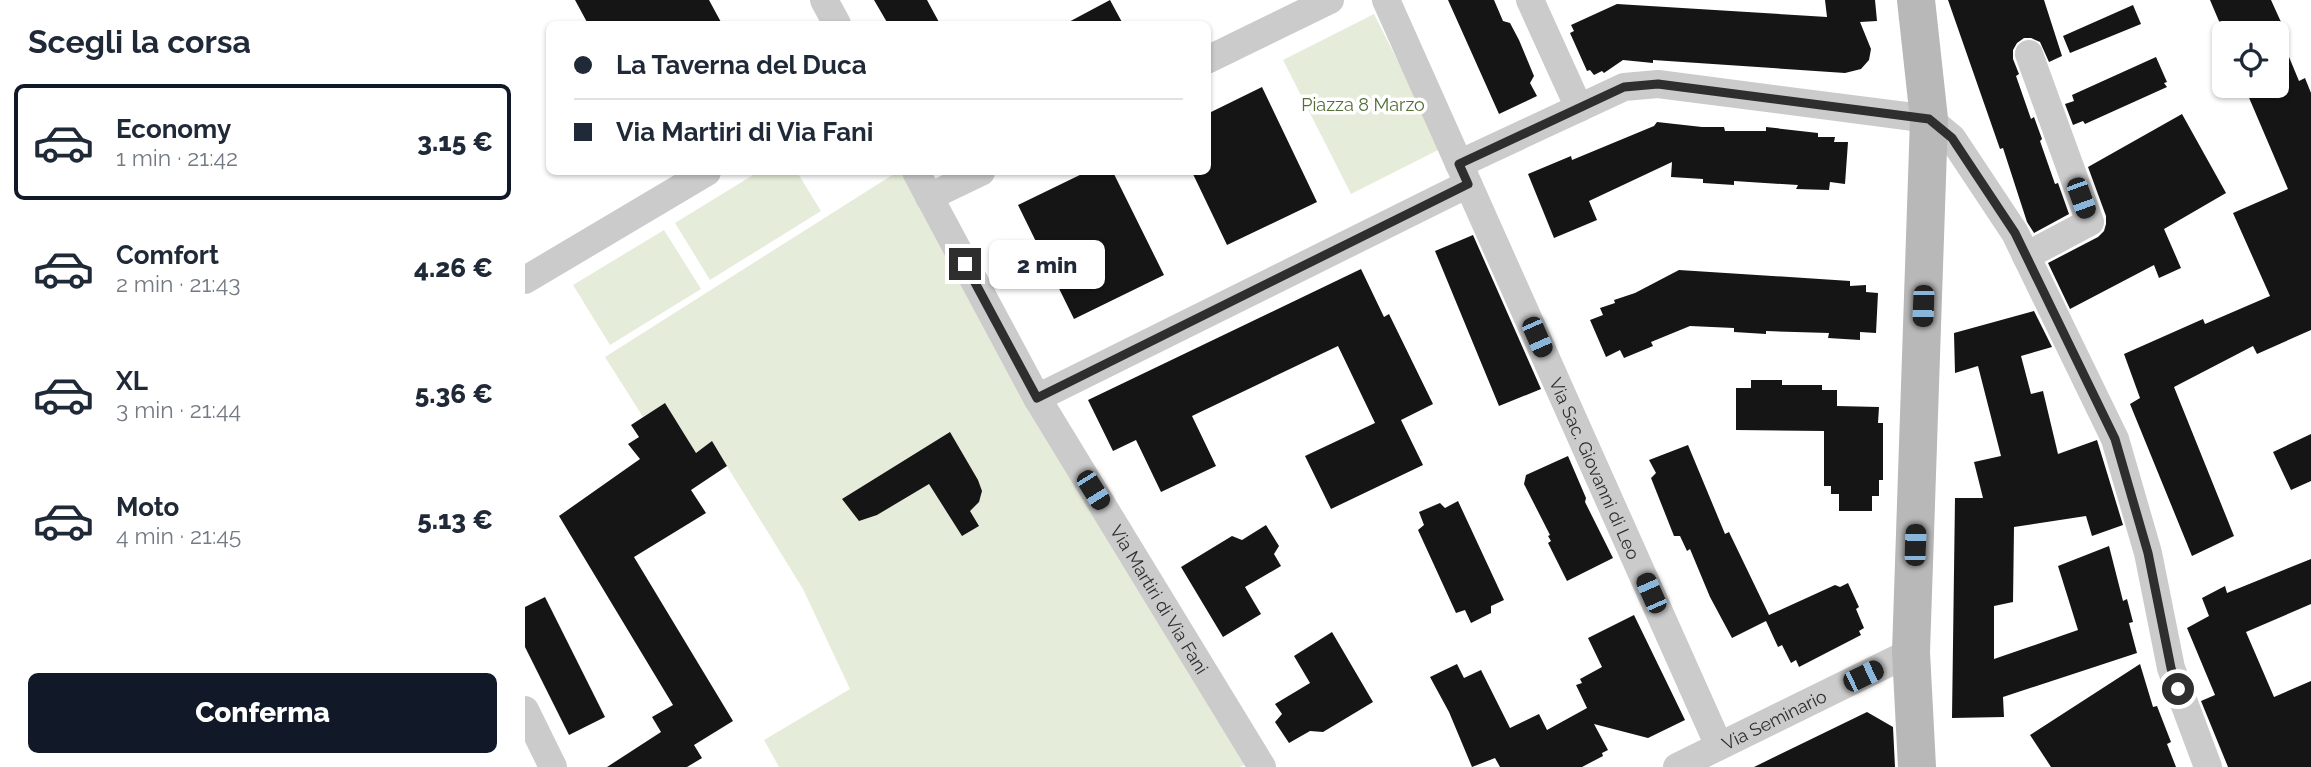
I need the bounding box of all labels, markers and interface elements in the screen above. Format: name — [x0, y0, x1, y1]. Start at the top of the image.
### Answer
map controls — [2212, 21, 2289, 98]
button: locate — [2212, 21, 2289, 98]
text: Scegli la corsa — [28, 23, 251, 60]
text: La Taverna del Duca — [616, 50, 867, 80]
park label: Piazza 8 Marzo — [1301, 94, 1425, 115]
icon: car — [32, 111, 95, 174]
text: Economy — [116, 114, 231, 144]
text: Via Martiri di Via Fani — [616, 117, 873, 147]
text: 3.15 € — [417, 127, 493, 157]
text: 1 min · 21:42 — [116, 144, 238, 171]
car — [2064, 175, 2099, 221]
icon: car — [32, 237, 95, 300]
text: Comfort — [116, 240, 219, 270]
callout: 2 min — [989, 240, 1105, 288]
route end — [949, 248, 981, 280]
text: 2 min — [1017, 251, 1077, 278]
text: 4.26 € — [414, 253, 493, 283]
text: 2 min · 21:43 — [116, 270, 240, 297]
car — [1912, 285, 1935, 327]
car — [1519, 314, 1556, 360]
icon: car — [32, 363, 95, 426]
text: XL — [116, 366, 148, 396]
street label: Via Sac. Giovanni di Leo — [1545, 374, 1645, 563]
text: 5.36 € — [415, 379, 493, 409]
text: 3 min · 21:44 — [116, 396, 241, 423]
car — [1073, 467, 1114, 513]
icon: car — [32, 489, 95, 552]
text: Moto — [116, 492, 179, 522]
text: 5.13 € — [417, 505, 493, 535]
street label: Via Martiri di Via Fani — [1106, 521, 1213, 678]
text: 4 min · 21:45 — [116, 522, 241, 549]
car — [1904, 524, 1927, 566]
car — [1633, 570, 1670, 616]
car — [1840, 657, 1887, 695]
button: Conferma — [28, 673, 497, 753]
route start — [2162, 673, 2194, 705]
street label: Via Seminario — [1718, 685, 1830, 754]

